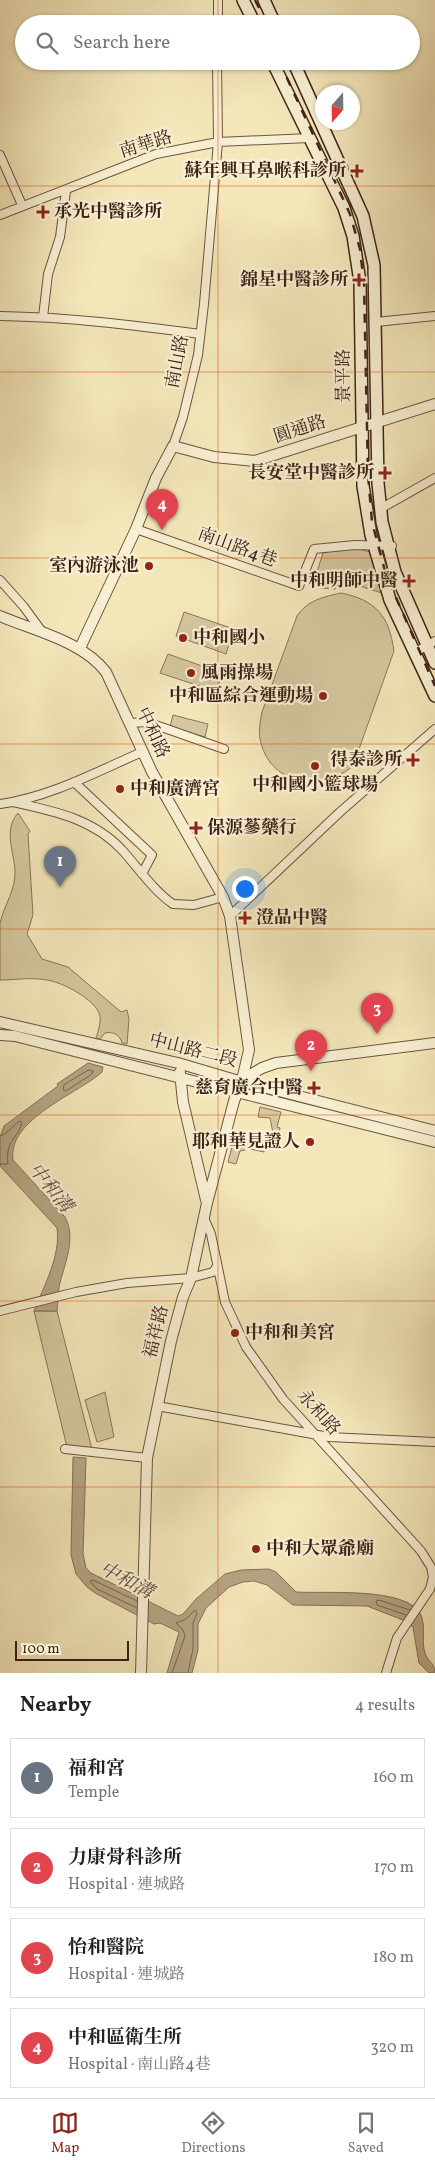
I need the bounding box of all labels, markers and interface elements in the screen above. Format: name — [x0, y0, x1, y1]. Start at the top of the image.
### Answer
search box — [15, 15, 420, 70]
icon: search — [33, 29, 61, 57]
text: Search here — [73, 30, 170, 56]
north arrow — [315, 85, 360, 130]
street label: 南華路 — [117, 125, 175, 165]
place label: 蘇年興耳鼻喉科診所 — [184, 159, 347, 184]
marker: 蘇年興耳鼻喉科診所 — [350, 164, 364, 178]
place label: 承光中醫診所 — [54, 200, 163, 225]
marker: 承光中醫診所 — [36, 205, 50, 219]
place label: 錦星中醫診所 — [240, 268, 349, 293]
marker: 錦星中醫診所 — [352, 273, 366, 287]
street label: 南山路 — [161, 333, 195, 391]
street label: 景平路 — [332, 349, 357, 403]
street label: 圓通路 — [270, 410, 330, 450]
place label: 長安堂中醫診所 — [248, 461, 375, 486]
marker: 長安堂中醫診所 — [378, 466, 392, 480]
pin: 4 — [146, 489, 178, 530]
street label: 南山路4巷 — [194, 522, 280, 574]
place label: 室內游泳池 — [49, 554, 139, 579]
marker: 室內游泳池 — [143, 560, 155, 572]
place label: 中和明師中醫 — [290, 569, 398, 594]
marker: 中和明師中醫 — [402, 574, 416, 588]
place label: 中和國小 — [193, 626, 265, 651]
marker: 中和國小 — [177, 632, 189, 644]
place label: 風雨操場 — [201, 661, 273, 686]
marker: 風雨操場 — [185, 667, 197, 679]
place label: 中和區綜合運動場 — [169, 684, 313, 709]
marker: 中和區綜合運動場 — [317, 690, 329, 702]
street label: 中和路 — [129, 703, 175, 763]
place label: 得泰診所 — [330, 748, 403, 773]
marker: 得泰診所 — [406, 753, 420, 767]
marker: 中和國小籃球場 — [309, 760, 321, 772]
place label: 中和國小籃球場 — [252, 773, 378, 798]
place label: 中和廣濟宮 — [130, 777, 220, 802]
marker: 中和廣濟宮 — [114, 783, 126, 795]
place label: 保源蔘藥行 — [207, 816, 297, 841]
marker: 保源蔘藥行 — [189, 821, 203, 835]
pin: 1 — [44, 846, 76, 887]
your location — [232, 876, 258, 902]
place label: 澄品中醫 — [256, 906, 328, 931]
marker: 澄品中醫 — [238, 911, 252, 925]
pin: 3 — [361, 993, 393, 1034]
street label: 中山路二段 — [146, 1028, 240, 1074]
pin: 2 — [295, 1030, 327, 1071]
place label: 慈育廣合中醫 — [195, 1076, 303, 1101]
marker: 慈育廣合中醫 — [307, 1081, 321, 1095]
place label: 耶和華見證人 — [192, 1130, 300, 1155]
marker: 耶和華見證人 — [304, 1136, 316, 1148]
water label: 中和溝 — [22, 1158, 80, 1221]
street label: 福祥路 — [138, 1303, 176, 1361]
place label: 中和和美宮 — [245, 1321, 335, 1346]
marker: 中和和美宮 — [229, 1327, 241, 1339]
street label: 永和路 — [291, 1385, 345, 1441]
place label: 中和大眾爺廟 — [266, 1537, 374, 1562]
marker: 中和大眾爺廟 — [250, 1543, 262, 1555]
water label: 中和溝 — [95, 1556, 160, 1607]
scale bar — [15, 1638, 129, 1661]
text: 100 m — [22, 1640, 60, 1659]
text: Nearby — [20, 1691, 91, 1720]
text: 4 results — [355, 1695, 415, 1717]
text: 福和宮 — [68, 1756, 125, 1782]
text: 1 — [34, 1767, 40, 1789]
text: 160 m — [373, 1767, 414, 1789]
text: Temple — [68, 1782, 119, 1804]
text: 力康骨科診所 — [68, 1845, 182, 1871]
text: 2 — [33, 1857, 41, 1879]
text: 170 m — [374, 1857, 414, 1879]
text: Hospital · 連城路 — [68, 1874, 185, 1896]
text: 怡和醫院 — [68, 1935, 144, 1961]
text: 3 — [33, 1947, 41, 1969]
text: 180 m — [373, 1947, 414, 1969]
text: Hospital · 連城路 — [68, 1964, 185, 1986]
text: 中和區衛生所 — [68, 2025, 182, 2051]
text: 4 — [32, 2037, 42, 2059]
text: 320 m — [370, 2037, 414, 2059]
text: Hospital · 南山路4巷 — [68, 2054, 211, 2076]
tab: Map — [51, 2109, 79, 2158]
tab: Directions — [181, 2109, 246, 2158]
tab: Saved — [348, 2109, 384, 2158]

